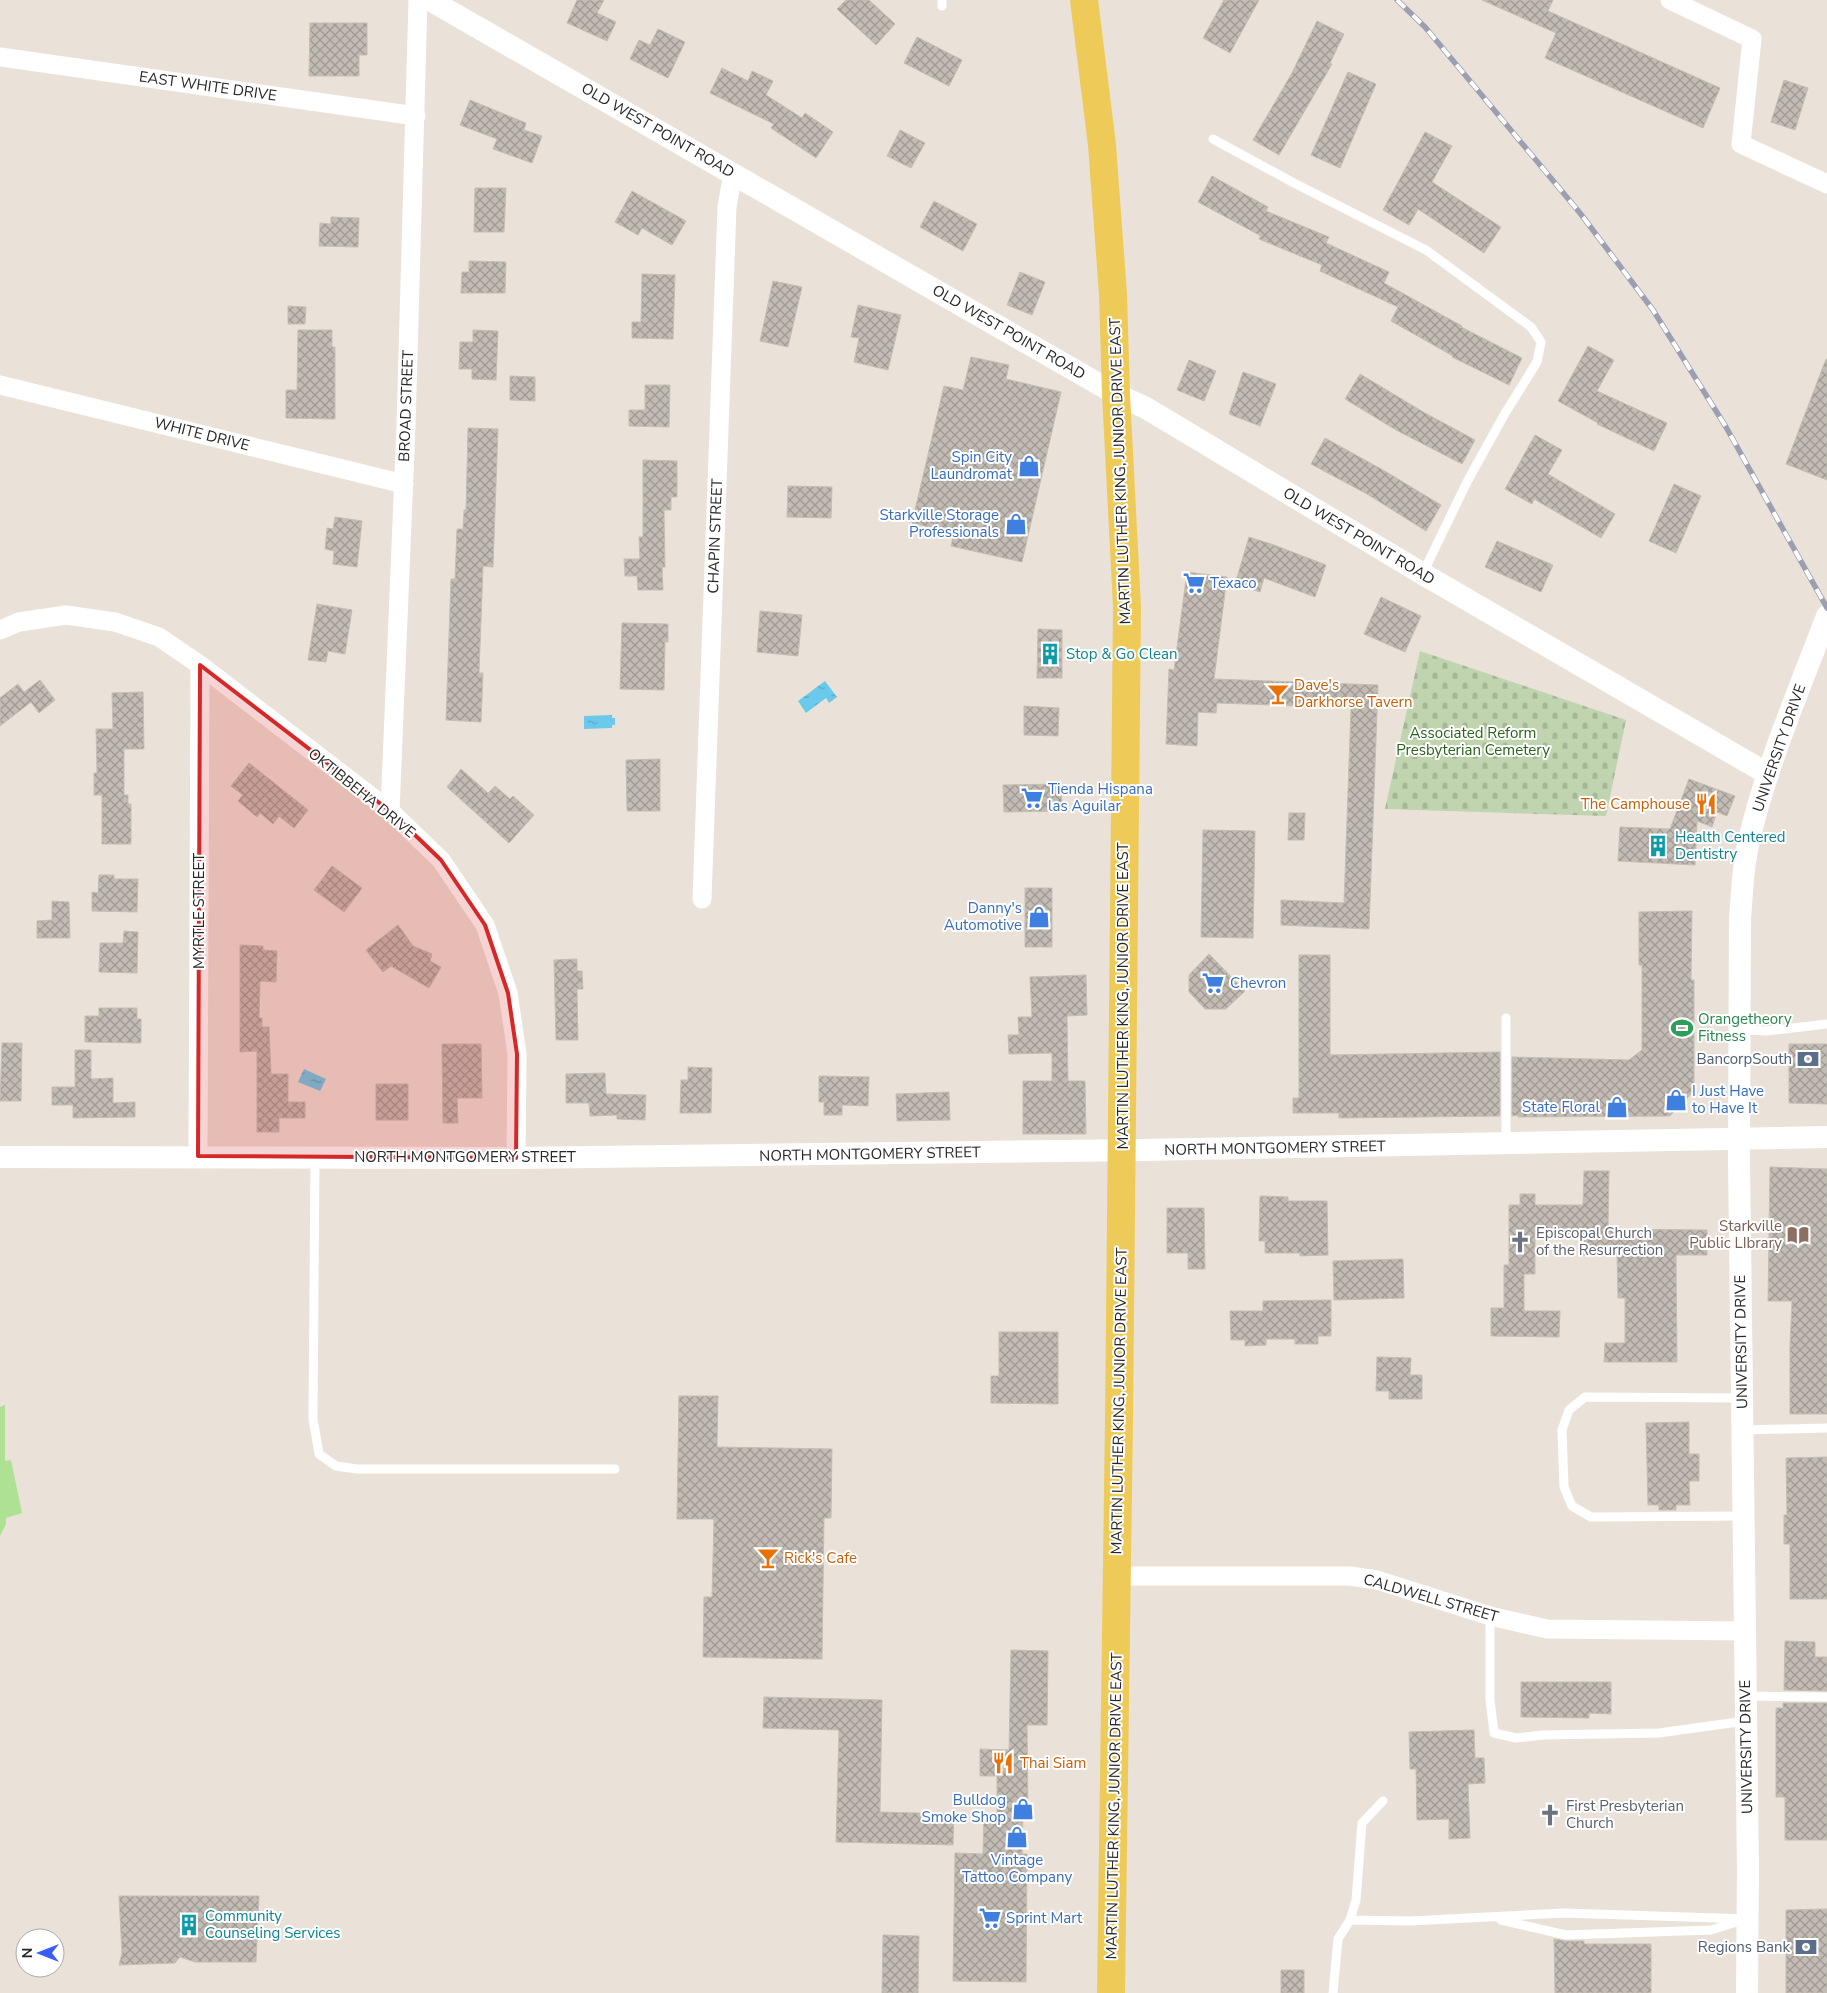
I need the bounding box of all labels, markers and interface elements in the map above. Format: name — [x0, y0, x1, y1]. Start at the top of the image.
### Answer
street label: EAST WHITE DRIVE — [138, 66, 278, 106]
street label: OLD WEST POINT ROAD — [578, 78, 738, 182]
street label: OLD WEST POINT ROAD — [929, 280, 1089, 384]
street label: MARTIN LUTHER KING, JUNIOR DRIVE EAST — [1105, 317, 1135, 625]
street label: BROAD STREET — [394, 350, 418, 462]
street label: WHITE DRIVE — [152, 413, 252, 455]
place label: Spin City Laundromat — [931, 447, 1013, 484]
shop icon: Spin City Laundromat — [1016, 453, 1042, 479]
street label: CHAPIN STREET — [703, 478, 727, 594]
street label: OLD WEST POINT ROAD — [1279, 483, 1439, 589]
place label: Starkville Storage Professionals — [879, 505, 999, 542]
shop icon: Starkville Storage Professionals — [1003, 511, 1029, 537]
supermarket icon: Texaco — [1181, 570, 1207, 596]
place label: Texaco — [1210, 573, 1257, 593]
building icon: Stop & Go Clean — [1037, 641, 1063, 667]
place label: Stop & Go Clean — [1066, 644, 1178, 664]
place label: Dave's Darkhorse Tavern — [1294, 675, 1412, 712]
bar icon: Dave's Darkhorse Tavern — [1265, 681, 1291, 707]
street label: UNIVERSITY DRIVE — [1748, 681, 1810, 815]
park label: Associated Reform Presbyterian Cemetery — [1396, 723, 1550, 760]
street label: OKTIBBEHA DRIVE — [304, 744, 420, 842]
place label: Tienda Hispana las Aguilar — [1048, 779, 1153, 816]
supermarket icon: Tienda Hispana las Aguilar — [1019, 785, 1045, 811]
restaurant icon: The Camphouse — [1693, 791, 1719, 817]
place label: The Camphouse — [1581, 794, 1690, 814]
place label: Health Centered Dentistry — [1675, 827, 1786, 864]
building icon: Health Centered Dentistry — [1645, 833, 1671, 859]
street label: MARTIN LUTHER KING, JUNIOR DRIVE EAST — [1113, 842, 1133, 1150]
street label: MYRTLE STREET — [189, 853, 209, 969]
place label: Danny's Automotive — [944, 898, 1022, 935]
shop icon: Danny's Automotive — [1026, 904, 1052, 930]
supermarket icon: Chevron — [1200, 970, 1226, 996]
place label: Chevron — [1230, 973, 1286, 993]
place label: Orangetheory Fitness — [1698, 1009, 1792, 1046]
sports icon: Orangetheory Fitness — [1669, 1015, 1695, 1041]
bank icon: BancorpSouth — [1795, 1046, 1821, 1072]
place label: BancorpSouth — [1696, 1049, 1792, 1069]
place label: I Just Have to Have It — [1692, 1081, 1764, 1118]
shop icon: I Just Have to Have It — [1663, 1087, 1689, 1113]
shop icon: State Floral — [1604, 1094, 1630, 1120]
place label: State Floral — [1522, 1097, 1601, 1117]
street label: NORTH MONTGOMERY STREET — [1164, 1136, 1386, 1160]
street label: NORTH MONTGOMERY STREET — [759, 1142, 981, 1166]
street label: NORTH MONTGOMERY STREET — [354, 1147, 576, 1167]
place label: Starkville Public LIbrary — [1689, 1216, 1782, 1253]
library icon: Starkville Public LIbrary — [1785, 1222, 1811, 1248]
place label: Episcopal Church of the Resurrection — [1536, 1223, 1663, 1260]
church icon: Episcopal Church of the Resurrection — [1507, 1229, 1533, 1255]
street label: MARTIN LUTHER KING, JUNIOR DRIVE EAST — [1106, 1247, 1132, 1555]
street label: UNIVERSITY DRIVE — [1730, 1275, 1752, 1409]
bar icon: Rick's Cafe — [755, 1545, 781, 1571]
place label: Rick's Cafe — [784, 1548, 857, 1568]
street label: CALDWELL STREET — [1361, 1569, 1501, 1627]
street label: MARTIN LUTHER KING, JUNIOR DRIVE EAST — [1101, 1652, 1127, 1960]
street label: UNIVERSITY DRIVE — [1735, 1680, 1757, 1814]
restaurant icon: Thai Siam — [990, 1750, 1016, 1776]
place label: Thai Siam — [1020, 1753, 1086, 1773]
place label: Bulldog Smoke Shop — [922, 1790, 1006, 1827]
shop icon: Bulldog Smoke Shop — [1010, 1796, 1036, 1822]
place label: First Presbyterian Church — [1566, 1796, 1684, 1833]
church icon: First Presbyterian Church — [1537, 1802, 1563, 1828]
shop icon: Vintage Tattoo Company — [1004, 1824, 1030, 1850]
place label: Vintage Tattoo Company — [962, 1850, 1072, 1887]
supermarket icon: Sprint Mart — [977, 1905, 1003, 1931]
place label: Community Counseling Services — [205, 1906, 340, 1943]
place label: Sprint Mart — [1006, 1908, 1083, 1928]
building icon: Community Counseling Services — [176, 1912, 202, 1938]
north arrow — [15, 1928, 65, 1978]
bank icon: Regions Bank — [1793, 1934, 1819, 1960]
place label: Regions Bank — [1698, 1937, 1790, 1957]
text: N — [18, 1948, 37, 1958]

